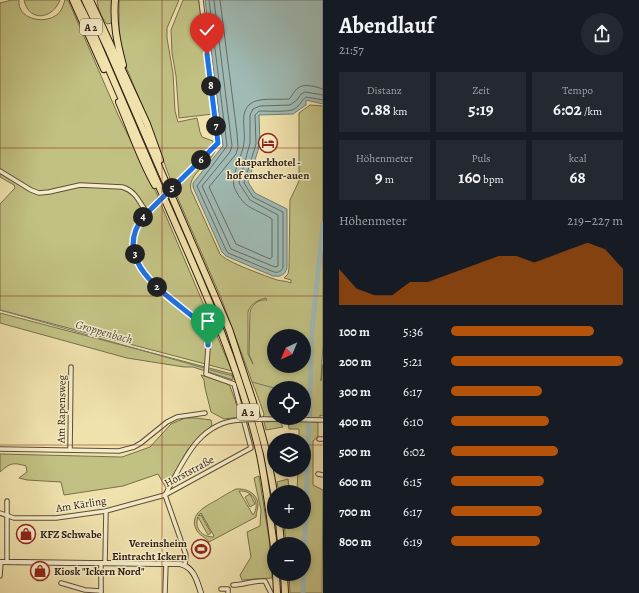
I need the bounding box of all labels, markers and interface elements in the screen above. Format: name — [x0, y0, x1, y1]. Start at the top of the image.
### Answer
text: Abendlauf — [339, 11, 434, 41]
pin — [190, 13, 224, 54]
button: share — [581, 13, 623, 55]
road number: A 2 — [80, 19, 102, 35]
icon: check — [196, 19, 218, 41]
text: 21:57 — [339, 41, 364, 58]
pin: 8 — [201, 76, 221, 96]
text: 8 — [208, 78, 214, 93]
text: Distanz — [367, 83, 402, 98]
text: Zeit — [472, 83, 490, 98]
text: Tempo — [562, 83, 593, 98]
text: 0.88 — [361, 98, 391, 121]
text: 5:19 — [468, 98, 494, 121]
text: 6:02 — [553, 98, 582, 121]
text: km — [391, 104, 408, 119]
text: /km — [582, 104, 602, 119]
pin: 7 — [206, 116, 226, 136]
text: 7 — [214, 118, 218, 133]
hotel icon: dasparkhotel - hof emscher-auen — [257, 132, 279, 154]
pin: 6 — [191, 150, 211, 170]
text: Höhenmeter — [356, 151, 413, 166]
text: Puls — [471, 151, 491, 166]
text: kcal — [569, 151, 586, 166]
text: 6 — [198, 152, 204, 167]
place label: dasparkhotel - hof emscher-auen — [227, 155, 309, 183]
text: 9 — [375, 166, 383, 189]
text: 160 — [458, 166, 481, 189]
text: 68 — [570, 166, 586, 189]
text: m — [383, 172, 394, 187]
text: bpm — [481, 172, 504, 187]
pin: 5 — [162, 178, 182, 198]
text: 5 — [170, 180, 174, 195]
pin: 4 — [133, 207, 153, 227]
text: 4 — [140, 209, 146, 224]
text: Höhenmeter — [339, 212, 407, 229]
text: 219–227 m — [567, 212, 623, 229]
pin: 3 — [125, 244, 145, 264]
text: 3 — [133, 246, 137, 261]
pin: 2 — [147, 277, 167, 297]
text: 2 — [154, 279, 160, 294]
pin — [191, 304, 225, 345]
icon: arrive — [197, 310, 219, 332]
water label: Groppenbach — [74, 316, 135, 348]
text: 100 m — [339, 323, 370, 340]
text: 5:36 — [403, 323, 423, 340]
north arrow — [267, 329, 311, 373]
map controls — [267, 329, 311, 581]
text: 200 m — [339, 353, 372, 370]
text: 5:21 — [403, 353, 422, 370]
street label: Am Rapensweg — [53, 374, 70, 444]
button: locate — [267, 381, 311, 425]
text: 300 m — [339, 383, 371, 400]
text: 6:17 — [403, 383, 422, 400]
road number: A 2 — [237, 404, 259, 420]
text: 400 m — [339, 413, 371, 430]
text: 6:10 — [403, 413, 423, 430]
button: layers — [267, 433, 311, 477]
text: 500 m — [339, 443, 371, 460]
text: 6:02 — [403, 443, 425, 460]
street label: Horststraße — [162, 452, 217, 491]
text: 600 m — [339, 473, 371, 490]
text: 6:15 — [403, 473, 422, 490]
button: + — [267, 485, 311, 529]
street label: Am Kärling — [54, 493, 108, 516]
text: 700 m — [339, 503, 371, 520]
text: 6:17 — [403, 503, 422, 520]
shop icon: KFZ Schwabe — [15, 523, 37, 545]
place label: KFZ Schwabe — [40, 527, 102, 542]
text: 800 m — [339, 533, 371, 550]
text: 6:19 — [403, 533, 422, 550]
place label: Vereinsheim Eintracht Ickern — [112, 536, 187, 564]
button: − — [267, 537, 311, 581]
sports icon: Vereinsheim Eintracht Ickern — [190, 538, 212, 560]
shop icon: Kiosk "Ickern Nord" — [29, 560, 51, 582]
place label: Kiosk "Ickern Nord" — [54, 564, 145, 579]

